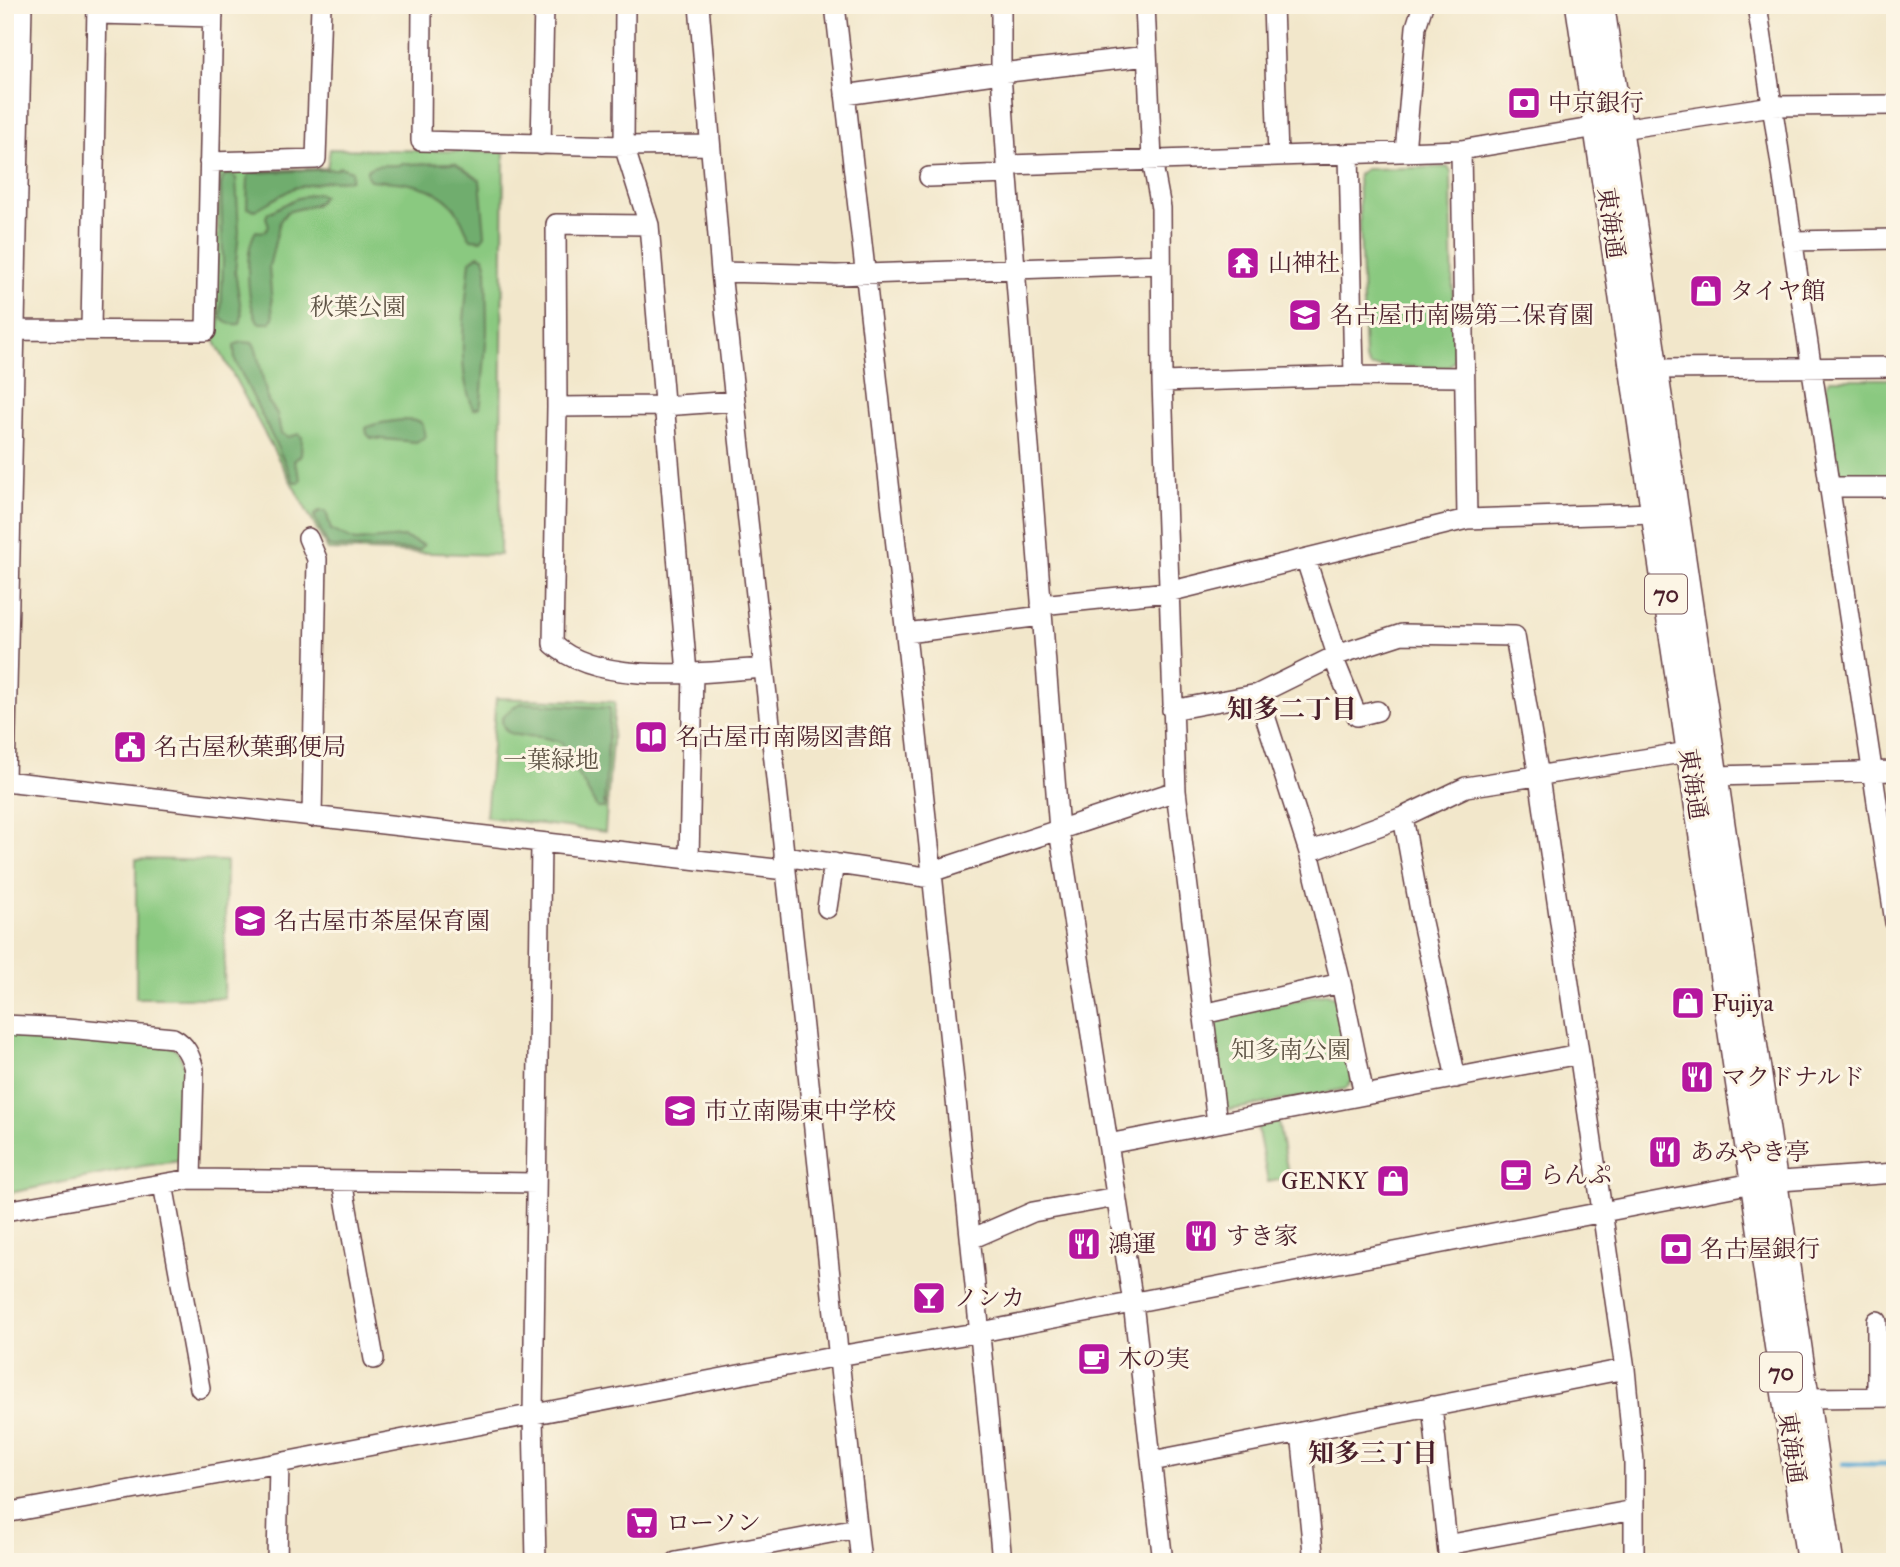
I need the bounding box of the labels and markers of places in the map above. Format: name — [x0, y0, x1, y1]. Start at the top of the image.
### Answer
bank icon: 中京銀行 — [1505, 84, 1543, 122]
place label: 中京銀行 — [1548, 88, 1644, 118]
temple icon: 山神社 — [1224, 244, 1262, 282]
place label: 山神社 — [1268, 248, 1340, 278]
shop icon: タイヤ館 — [1687, 272, 1725, 310]
place label: タイヤ館 — [1730, 276, 1826, 306]
school or university icon: 名古屋市南陽第二保育園 — [1286, 296, 1324, 334]
place label: 名古屋市南陽第二保育園 — [1330, 300, 1594, 330]
library icon: 名古屋市南陽図書館 — [632, 718, 670, 756]
place label: 名古屋市南陽図書館 — [676, 722, 892, 752]
public building icon: 名古屋秋葉郵便局 — [111, 728, 149, 766]
place label: 名古屋秋葉郵便局 — [154, 732, 346, 762]
school or university icon: 名古屋市茶屋保育園 — [231, 902, 269, 940]
place label: 名古屋市茶屋保育園 — [274, 906, 490, 936]
shop icon: Fujiya — [1669, 984, 1707, 1022]
place label: Fujiya — [1712, 988, 1774, 1018]
restaurant icon: マクドナルド — [1678, 1058, 1716, 1096]
place label: マクドナルド — [1722, 1062, 1865, 1092]
school or university icon: 市立南陽東中学校 — [661, 1092, 699, 1130]
place label: 市立南陽東中学校 — [704, 1096, 896, 1126]
restaurant icon: あみやき亭 — [1646, 1133, 1684, 1171]
place label: あみやき亭 — [1690, 1137, 1810, 1167]
cafe icon: らんぷ — [1497, 1156, 1535, 1194]
place label: らんぷ — [1540, 1160, 1612, 1190]
shop icon: GENKY — [1374, 1162, 1412, 1200]
place label: GENKY — [1281, 1166, 1369, 1196]
restaurant icon: すき家 — [1182, 1217, 1220, 1255]
place label: すき家 — [1226, 1221, 1298, 1251]
restaurant icon: 鴻運 — [1065, 1225, 1103, 1263]
place label: 鴻運 — [1108, 1229, 1156, 1259]
bank icon: 名古屋銀行 — [1657, 1230, 1695, 1268]
place label: 名古屋銀行 — [1700, 1234, 1820, 1264]
bar icon: ノンカ — [910, 1279, 948, 1317]
place label: ノンカ — [954, 1283, 1025, 1313]
cafe icon: 木の実 — [1075, 1340, 1113, 1378]
place label: 木の実 — [1118, 1344, 1190, 1374]
supermarket icon: ローソン — [623, 1504, 661, 1542]
place label: ローソン — [666, 1508, 761, 1538]

